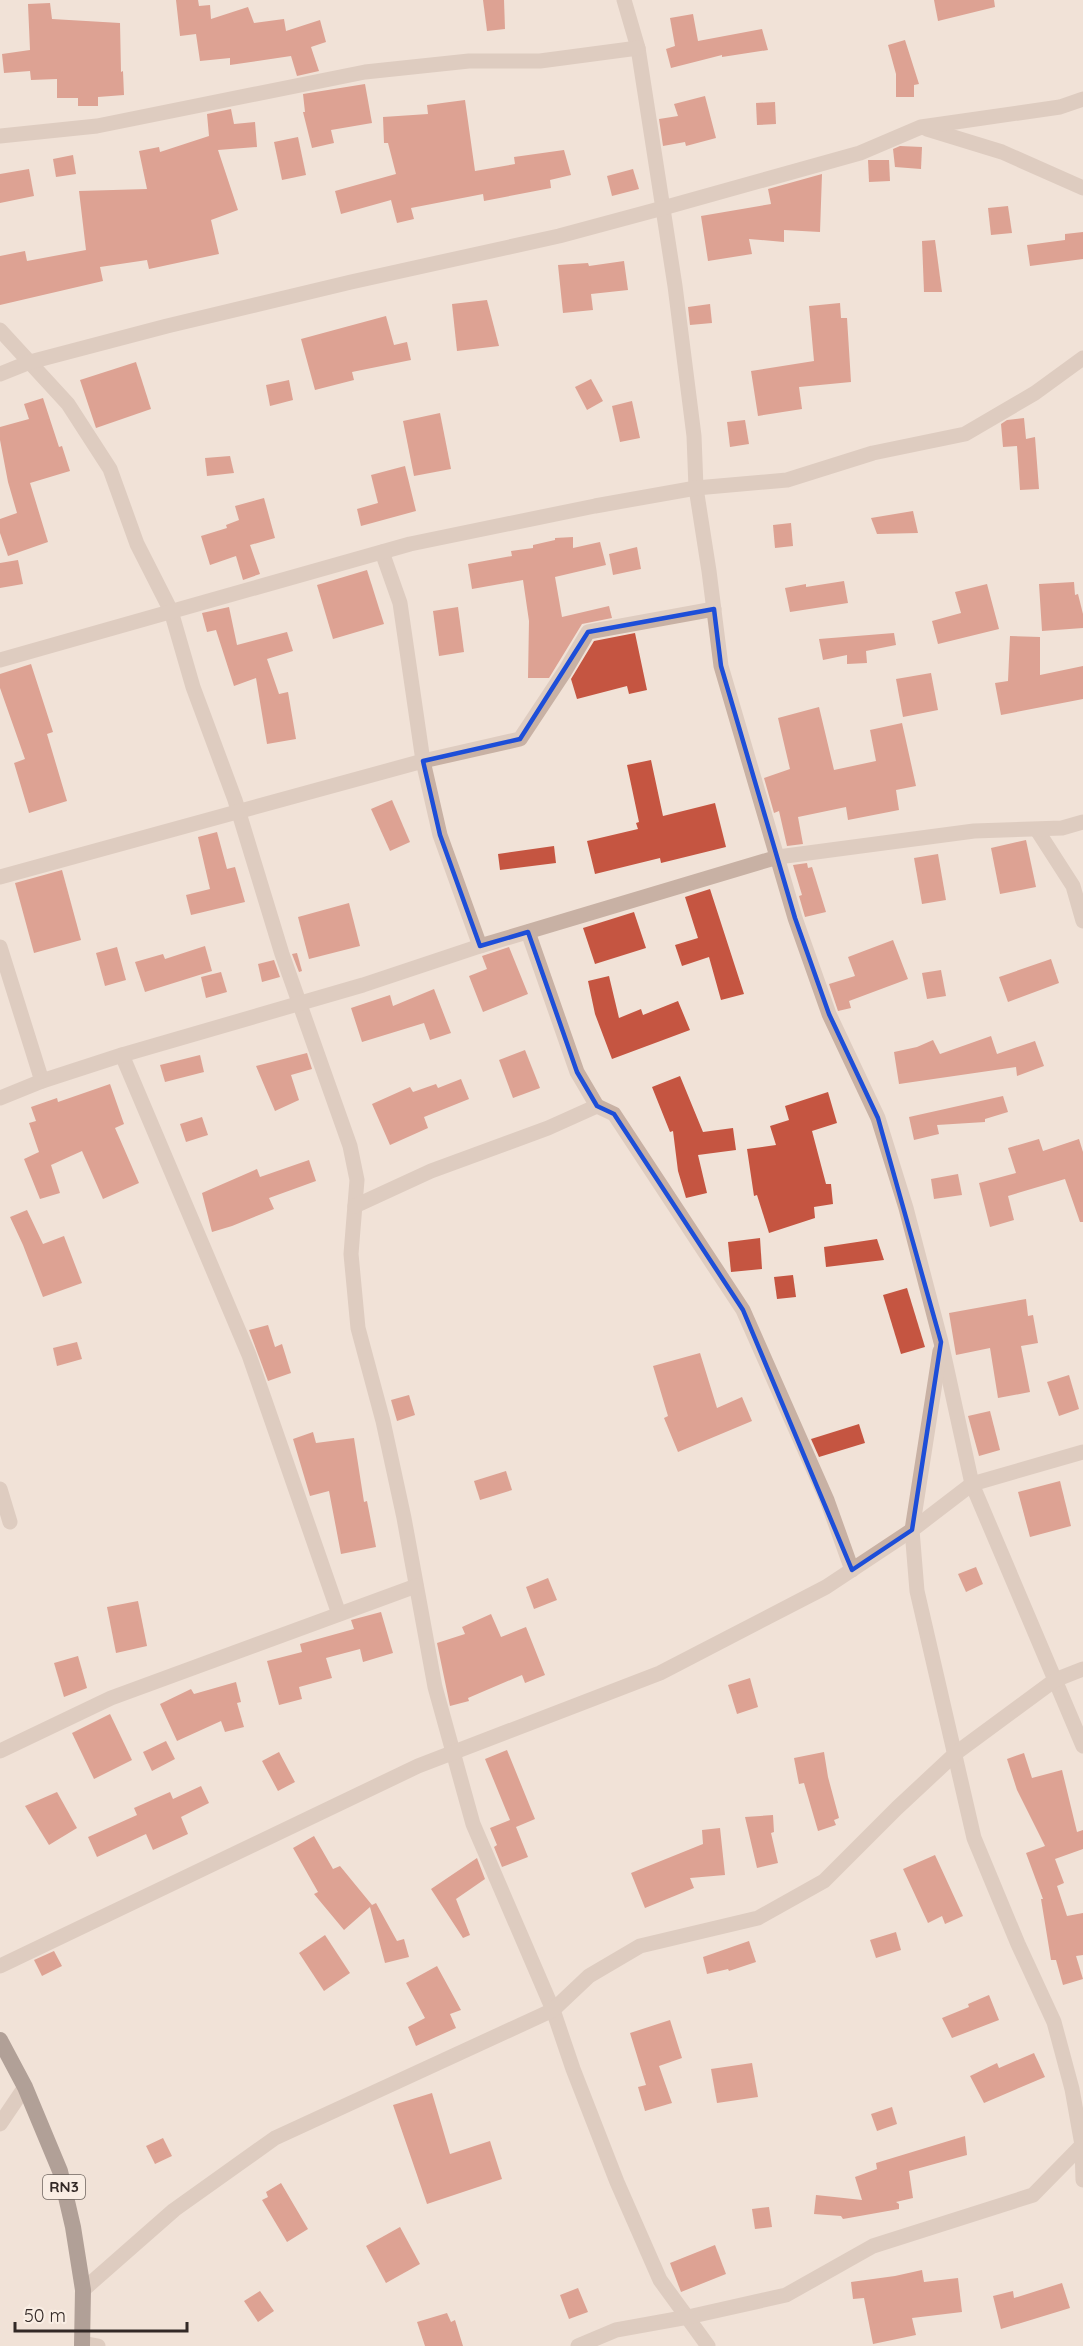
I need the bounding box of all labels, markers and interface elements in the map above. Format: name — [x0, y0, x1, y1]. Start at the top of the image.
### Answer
road number: RN3 — [43, 2175, 85, 2199]
scale bar — [15, 2295, 188, 2333]
text: 50 m — [24, 2304, 66, 2327]

